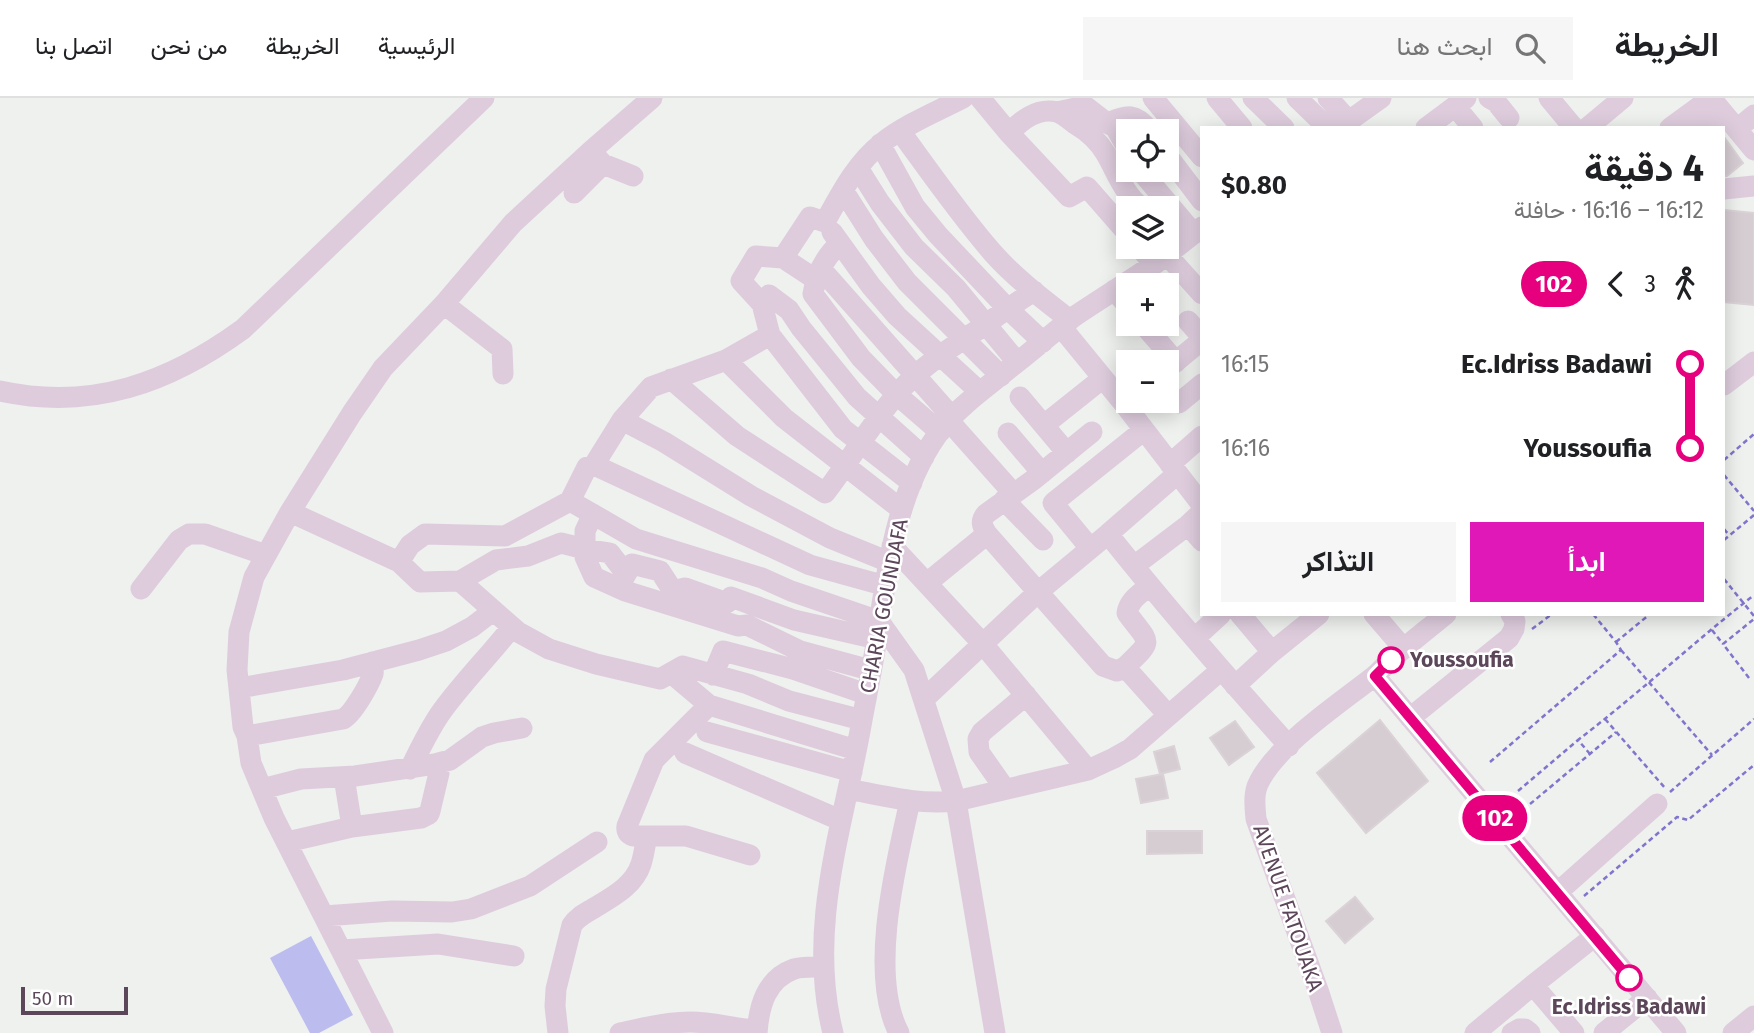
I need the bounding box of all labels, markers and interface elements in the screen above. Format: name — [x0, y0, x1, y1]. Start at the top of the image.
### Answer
search box — [1083, 17, 1573, 80]
text: الخريطة — [1615, 25, 1719, 65]
icon: search — [1511, 29, 1549, 67]
text: ابحث هنا — [1396, 31, 1493, 62]
text: اتصل بنا — [35, 32, 112, 60]
text: من نحن — [150, 32, 227, 60]
text: الخريطة — [265, 32, 340, 60]
text: الرئيسية — [378, 32, 455, 60]
map controls — [1116, 119, 1179, 413]
button: locate — [1116, 119, 1179, 182]
text: 4 دقيقة — [1584, 145, 1704, 191]
text: $0.80 — [1221, 170, 1287, 201]
button: layers — [1116, 196, 1179, 259]
text: 16:12 – 16:16 · حافلة — [1514, 196, 1704, 224]
icon: back — [1597, 265, 1635, 303]
icon: walk — [1666, 265, 1704, 303]
text: 102 — [1535, 270, 1573, 298]
text: 3 — [1645, 270, 1656, 298]
button: + — [1116, 273, 1179, 336]
text: Ec.Idriss Badawi — [1461, 349, 1652, 380]
button: − — [1116, 350, 1179, 413]
text: 16:15 — [1221, 350, 1269, 378]
text: Youssoufia — [1523, 433, 1652, 464]
text: 16:16 — [1221, 434, 1270, 462]
street label: CHARIA GOUNDAFA — [854, 517, 914, 695]
button: التذاكر — [1221, 522, 1456, 602]
button: ابدأ — [1470, 522, 1704, 602]
marker: Youssoufia — [1378, 647, 1404, 673]
place label: Youssoufia — [1409, 647, 1514, 673]
line badge: 102 — [1455, 795, 1535, 841]
text: 102 — [1476, 804, 1514, 832]
street label: AVENUE FATOUAKA — [1247, 821, 1329, 995]
marker: Ec.Idriss Badawi — [1616, 965, 1642, 991]
scale bar — [21, 984, 128, 1016]
text: 50 m — [32, 987, 73, 1010]
place label: Ec.Idriss Badawi — [1552, 994, 1706, 1020]

